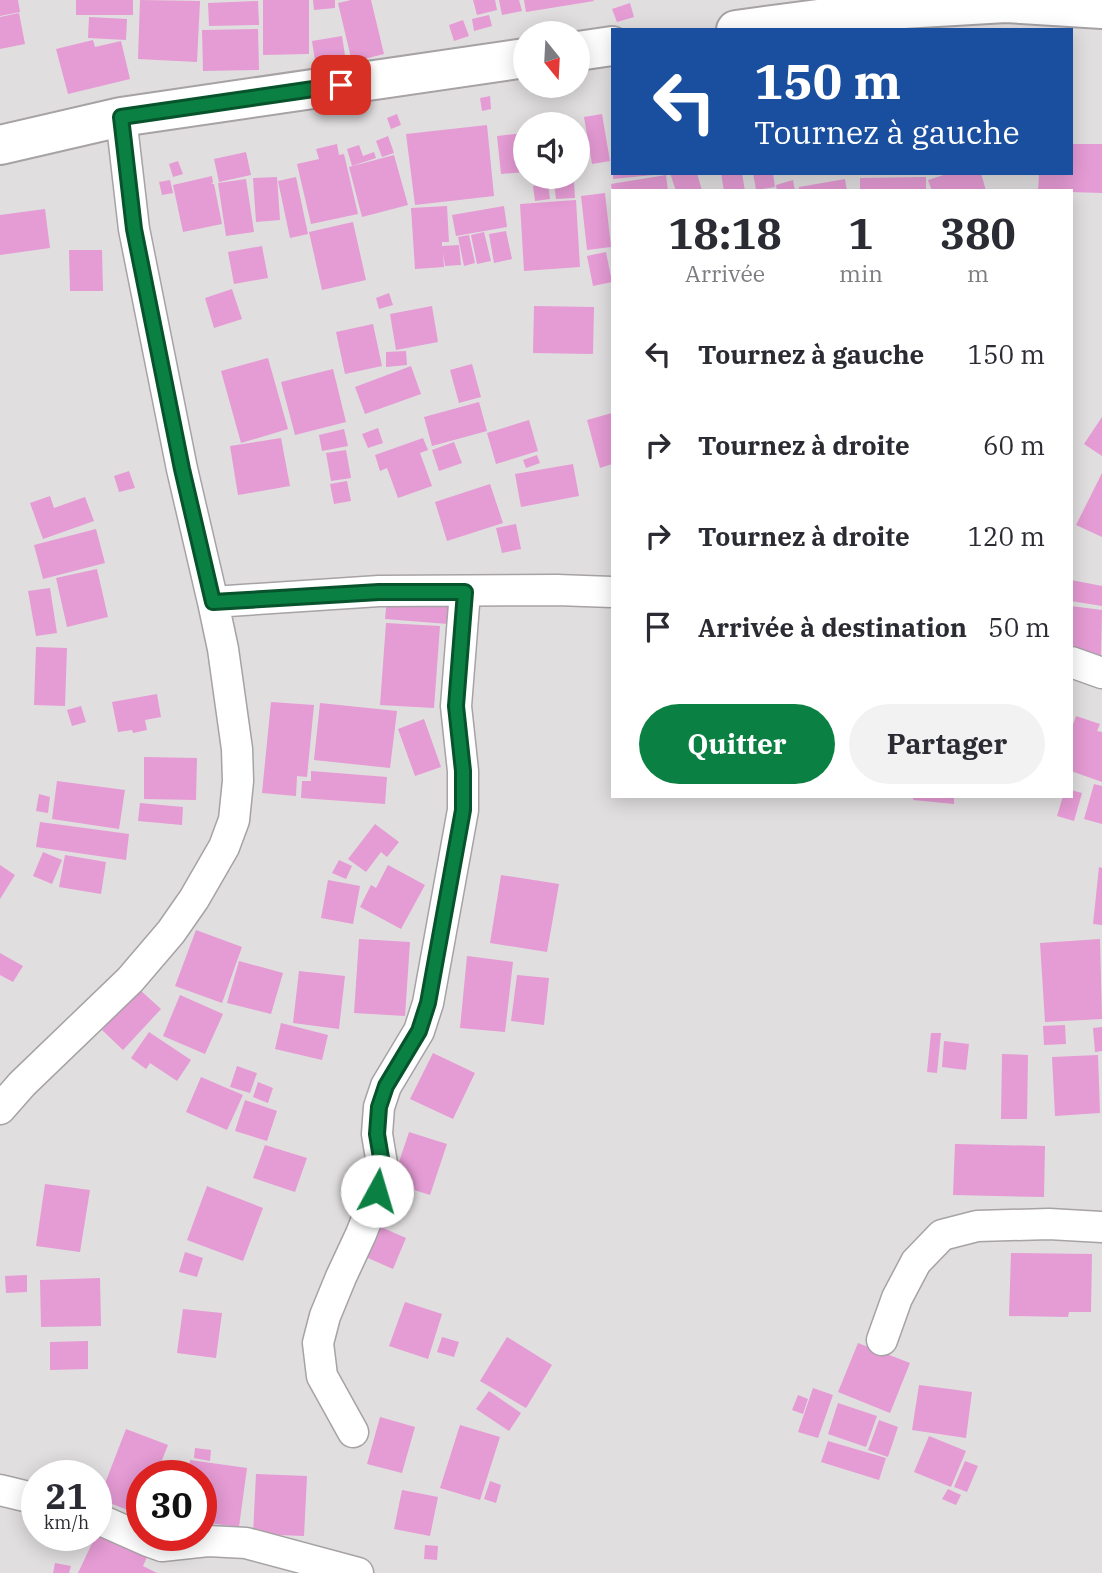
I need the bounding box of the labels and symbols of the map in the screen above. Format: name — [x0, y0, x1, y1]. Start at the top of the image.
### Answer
north arrow — [513, 21, 590, 98]
pin — [311, 55, 371, 115]
position arrow — [340, 1154, 414, 1228]
speed limit sign: 30 — [126, 1460, 217, 1551]

